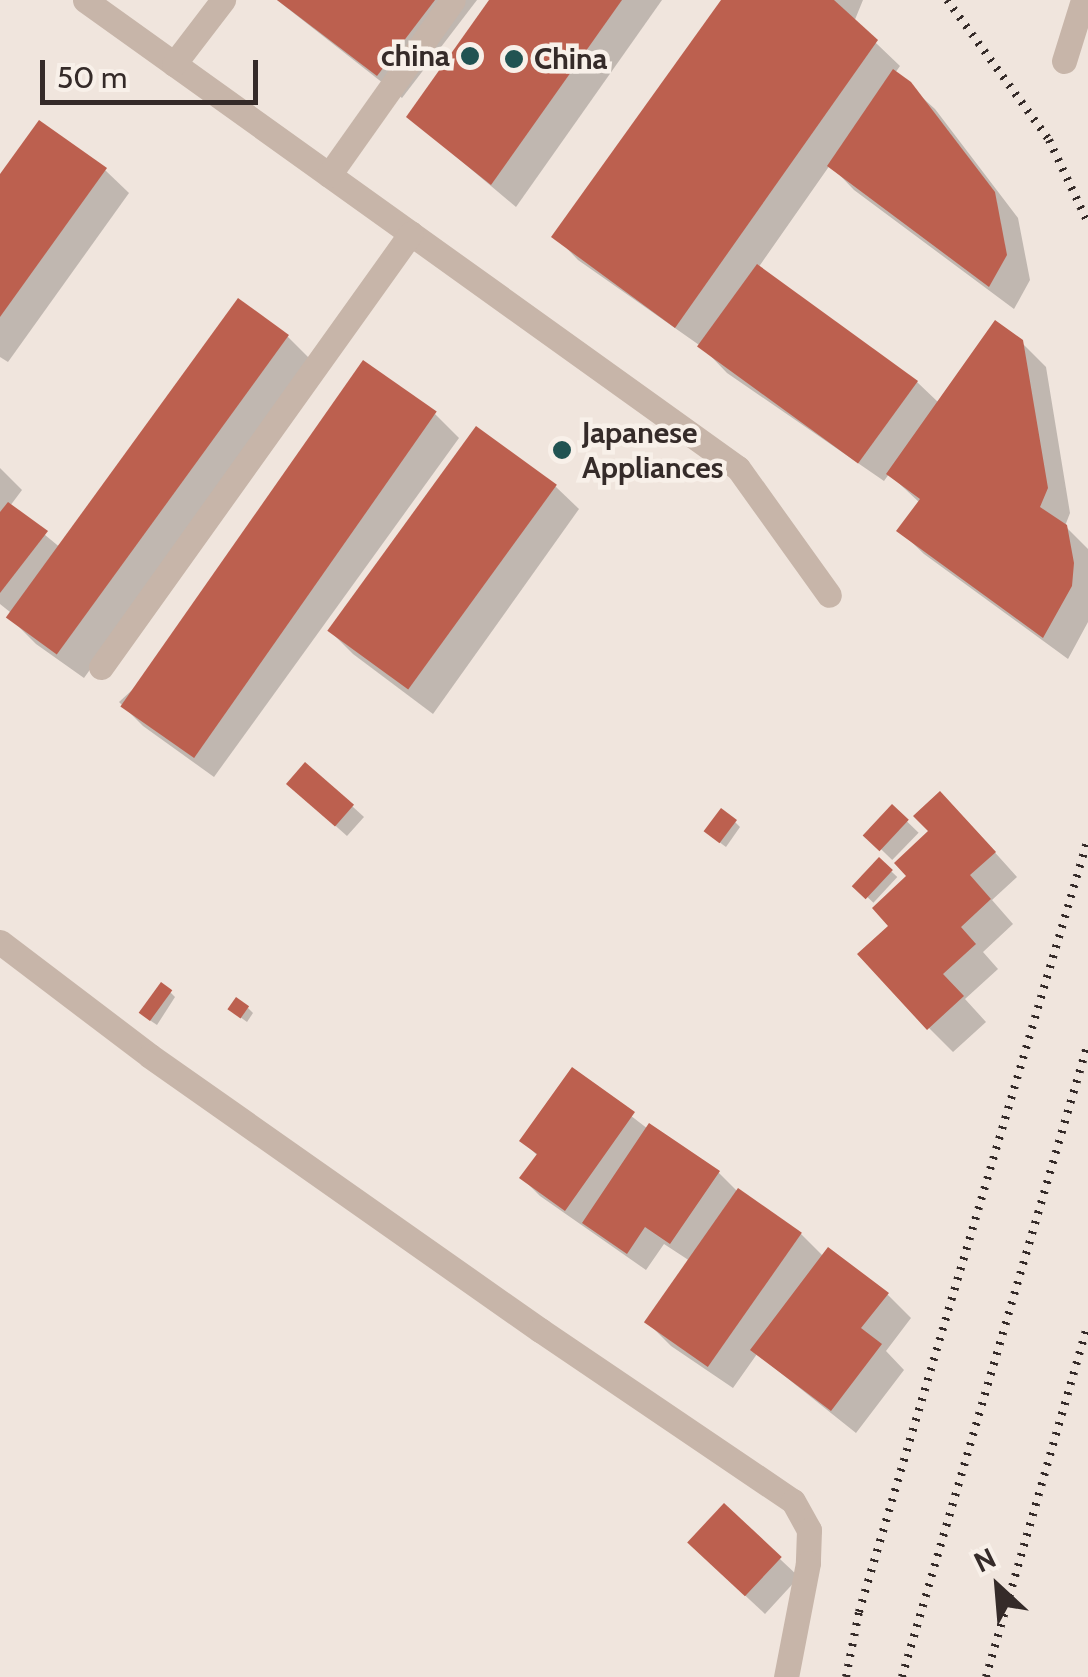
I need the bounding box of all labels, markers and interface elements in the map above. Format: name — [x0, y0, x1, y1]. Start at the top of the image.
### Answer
place label: china — [381, 38, 450, 74]
scale bar — [45, 40, 262, 102]
place label: China — [534, 41, 607, 77]
marker: china — [459, 45, 481, 67]
marker: China — [503, 48, 525, 70]
text: 50 m — [57, 59, 127, 96]
place label: Japanese Appliances — [582, 415, 723, 486]
marker: Japanese Appliances — [551, 439, 573, 461]
north arrow — [948, 1537, 1048, 1637]
text: N — [968, 1540, 1001, 1580]

